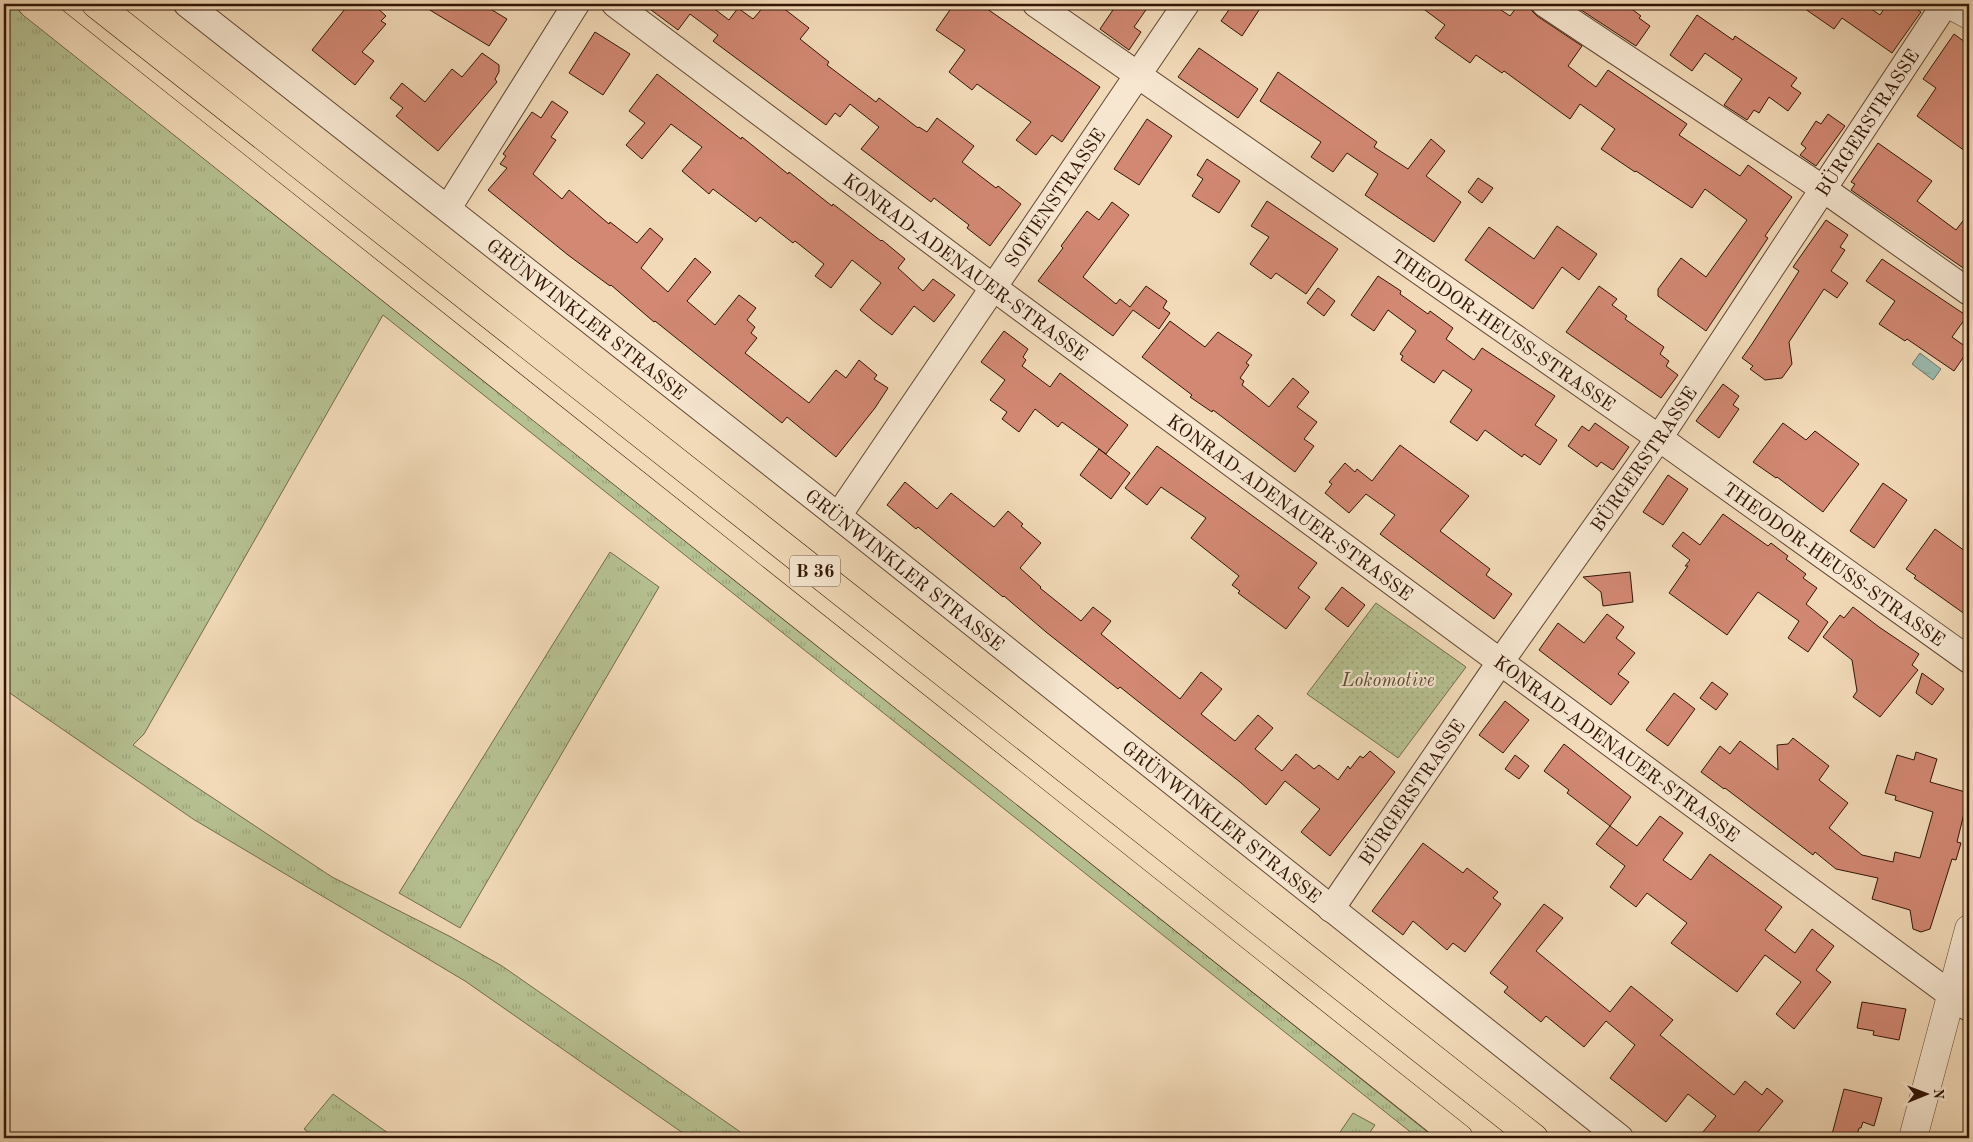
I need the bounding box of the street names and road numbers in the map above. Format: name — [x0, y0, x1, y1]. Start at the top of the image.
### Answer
street label: BÜRGERSTRASSE — [1814, 47, 1924, 201]
street label: SOFIENSTRASSE — [1003, 126, 1110, 272]
street label: KONRAD-ADENAUER-STRASSE — [838, 171, 1090, 366]
street label: GRÜNWINKLER STRASSE — [482, 237, 689, 405]
street label: THEODOR-HEUSS-STRASSE — [1387, 248, 1617, 416]
street label: BÜRGERSTRASSE — [1589, 384, 1702, 536]
street label: KONRAD-ADENAUER-STRASSE — [1163, 412, 1415, 606]
street label: THEODOR-HEUSS-STRASSE — [1719, 480, 1947, 651]
street label: GRÜNWINKLER STRASSE — [801, 487, 1006, 656]
road number: B 36 — [790, 556, 840, 586]
street label: KONRAD-ADENAUER-STRASSE — [1489, 653, 1742, 847]
street label: BÜRGERSTRASSE — [1357, 717, 1470, 869]
street label: GRÜNWINKLER STRASSE — [1118, 739, 1323, 908]

